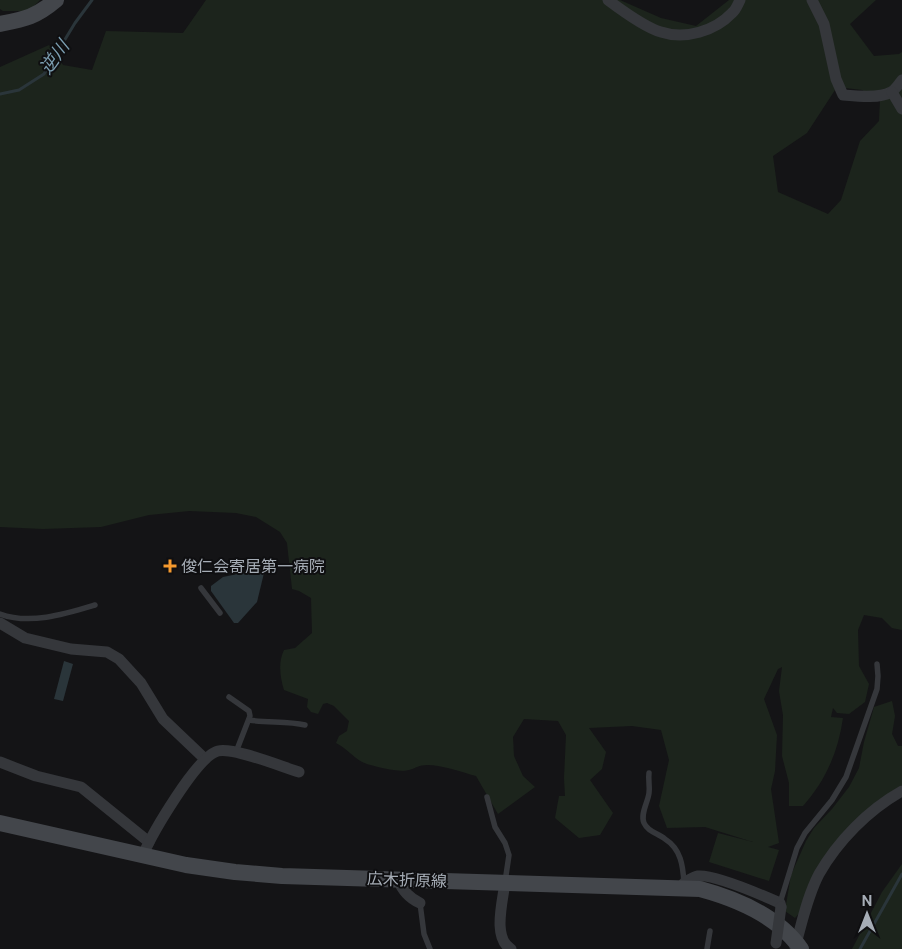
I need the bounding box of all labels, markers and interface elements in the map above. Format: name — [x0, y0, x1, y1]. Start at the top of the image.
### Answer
water label: 逆川 — [35, 35, 74, 78]
place label: 俊仁会寄居第一病院 — [181, 557, 325, 576]
marker: 俊仁会寄居第一病院 — [163, 559, 177, 573]
street label: 広木折原線 — [367, 869, 447, 891]
north arrow — [842, 889, 892, 939]
text: N — [862, 893, 872, 909]

